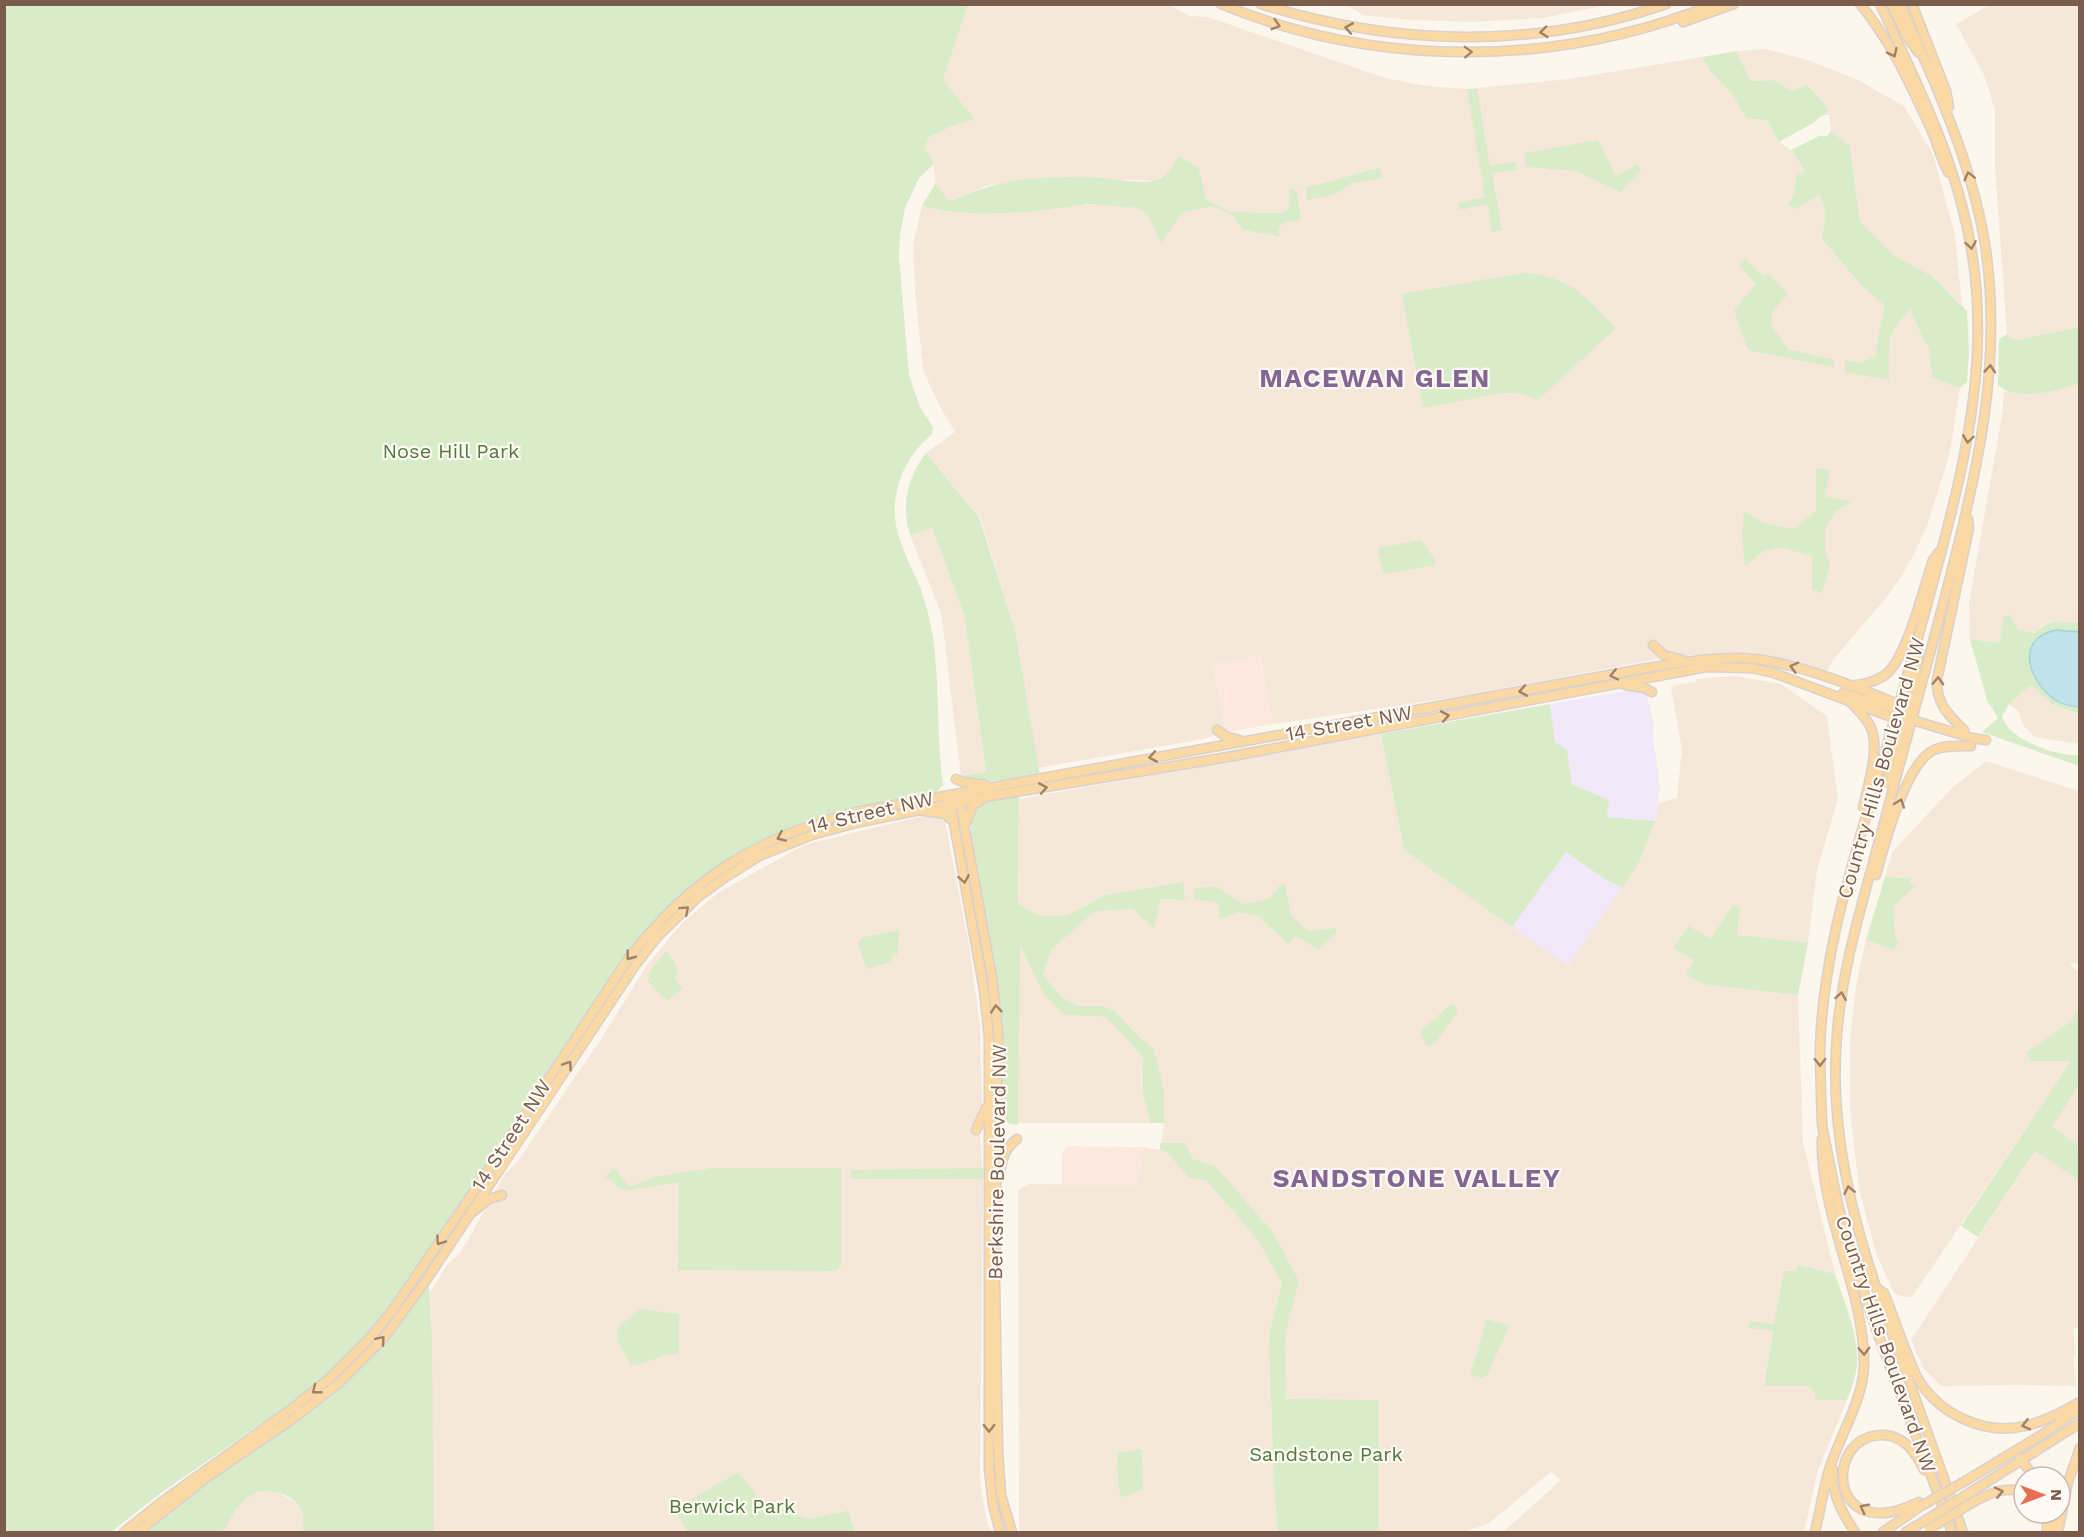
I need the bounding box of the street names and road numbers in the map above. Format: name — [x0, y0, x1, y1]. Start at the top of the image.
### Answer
street label: Country Hills Boulevard NW — [1832, 635, 1930, 901]
street label: 14 Street NW — [1284, 700, 1414, 746]
street label: 14 Street NW — [806, 786, 936, 838]
street label: Berkshire Boulevard NW — [983, 1044, 1011, 1280]
street label: 14 Street NW — [466, 1075, 556, 1195]
street label: Country Hills Boulevard NW — [1831, 1212, 1941, 1476]

